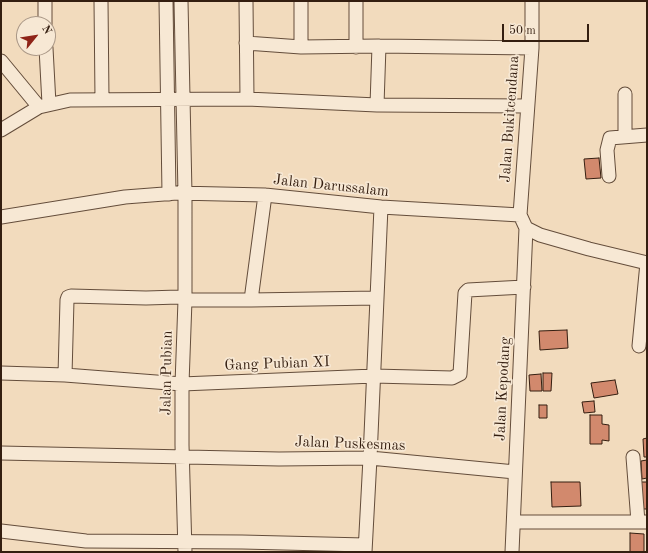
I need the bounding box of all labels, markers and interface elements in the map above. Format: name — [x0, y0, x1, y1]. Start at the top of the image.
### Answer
north arrow — [16, 16, 56, 56]
scale bar — [504, 16, 591, 42]
text: N — [39, 24, 53, 37]
text: 50 m — [509, 25, 536, 37]
street label: Jalan Bukitcendana — [497, 55, 523, 183]
street label: Jalan Darussalam — [272, 171, 390, 201]
street label: Jalan Pubian — [157, 330, 177, 416]
street label: Jalan Kepodang — [491, 337, 515, 441]
street label: Gang Pubian XI — [224, 353, 330, 375]
street label: Jalan Puskesmas — [294, 433, 406, 455]

